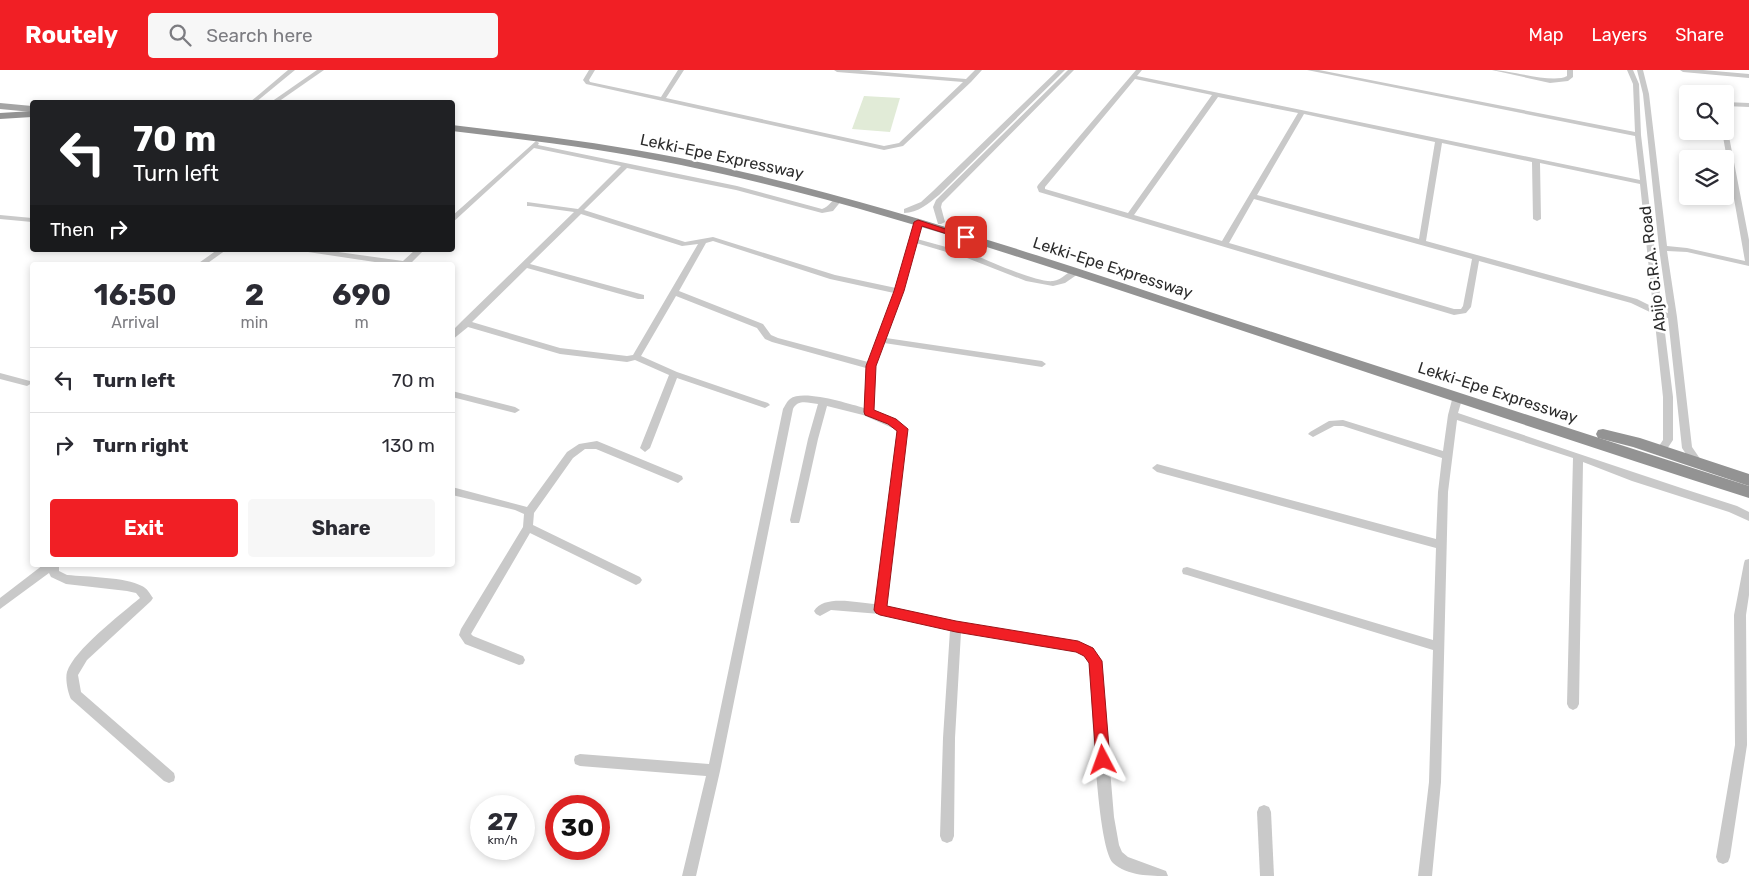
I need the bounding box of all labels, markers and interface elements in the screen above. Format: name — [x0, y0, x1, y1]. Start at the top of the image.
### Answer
search box — [148, 13, 498, 58]
text: Routely — [25, 21, 118, 49]
icon: search — [166, 21, 194, 49]
text: Search here — [206, 24, 313, 47]
text: Map — [1529, 24, 1564, 46]
text: Layers — [1592, 24, 1647, 46]
text: Share — [1675, 24, 1724, 46]
map controls — [1679, 85, 1734, 205]
button: search — [1679, 85, 1734, 140]
text: 70 m — [133, 118, 216, 160]
icon: left — [50, 120, 115, 185]
street label: Lekki-Epe Expressway — [638, 130, 806, 183]
button: layers — [1679, 150, 1734, 205]
text: Turn left — [133, 160, 219, 187]
street label: Abijo G.R.A. Road — [1635, 205, 1670, 333]
icon: right — [104, 215, 132, 243]
pin — [945, 216, 987, 258]
text: Then — [50, 218, 94, 241]
icon: arrive — [952, 223, 980, 251]
street label: Lekki-Epe Expressway — [1031, 233, 1195, 302]
text: 16:50 — [94, 277, 177, 313]
text: 2 — [245, 277, 264, 313]
text: 690 — [332, 277, 391, 313]
text: Arrival — [111, 313, 159, 332]
text: min — [240, 313, 268, 332]
text: m — [355, 313, 369, 332]
street label: Lekki-Epe Expressway — [1416, 358, 1580, 427]
icon: left — [50, 366, 78, 394]
text: Turn left — [93, 369, 175, 392]
text: 70 m — [392, 369, 435, 392]
icon: right — [50, 431, 78, 459]
text: Turn right — [93, 434, 188, 457]
text: 130 m — [382, 434, 435, 457]
button: Exit — [50, 499, 238, 557]
button: Share — [248, 499, 435, 557]
position arrow — [1076, 733, 1128, 785]
speed limit sign: 30 — [545, 795, 610, 860]
text: 27 — [487, 807, 518, 836]
text: km/h — [488, 833, 517, 847]

